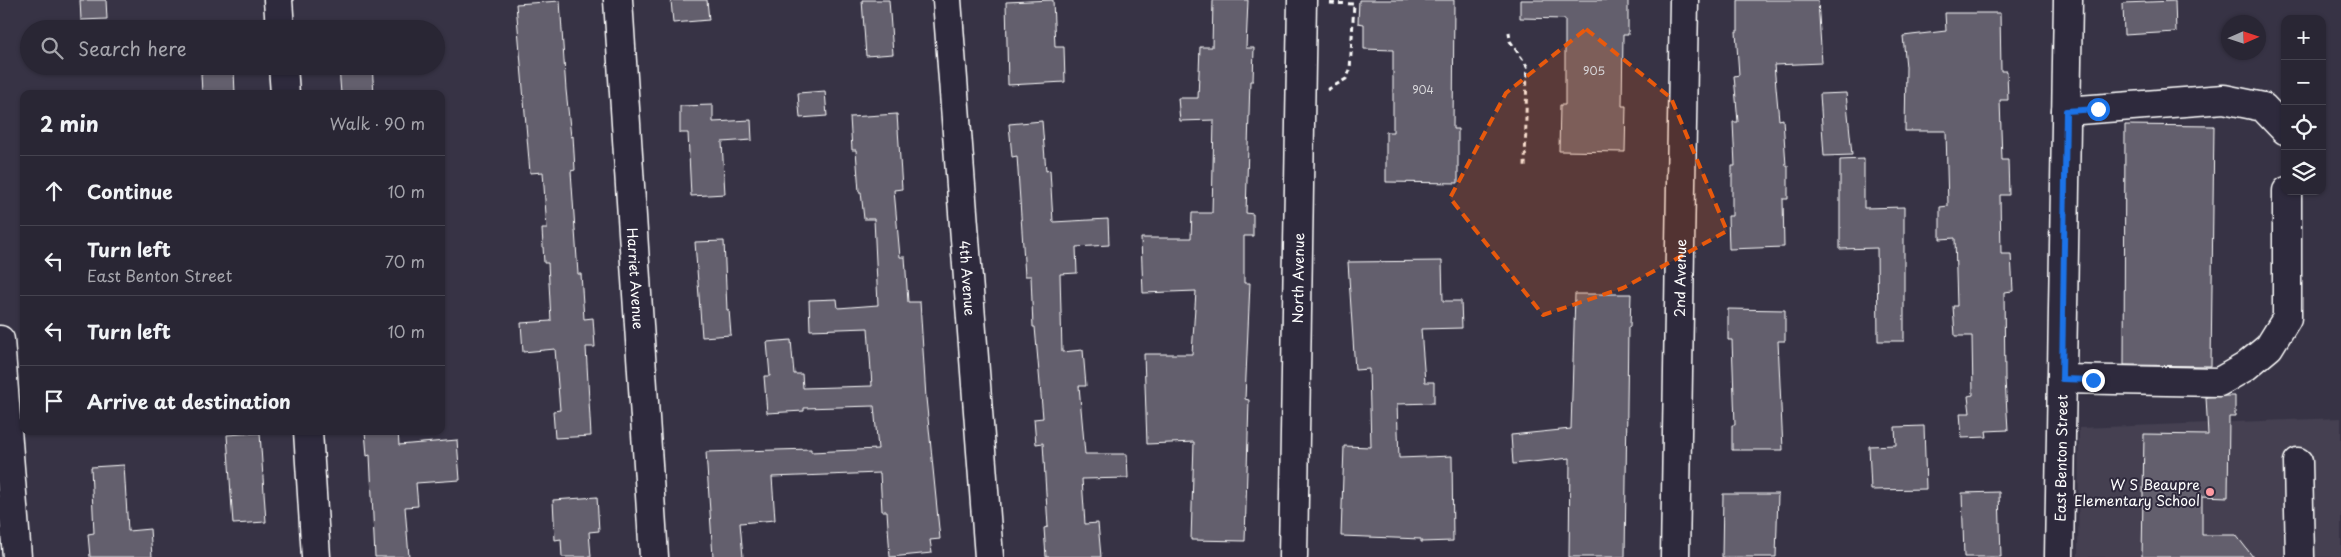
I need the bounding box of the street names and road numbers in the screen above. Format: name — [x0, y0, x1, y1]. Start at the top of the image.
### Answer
street label: Harriet Avenue — [622, 227, 650, 330]
street label: North Avenue — [1286, 232, 1309, 323]
street label: 2nd Avenue — [1668, 238, 1691, 317]
street label: 4th Avenue — [955, 240, 981, 317]
street label: East Benton Street — [2049, 394, 2072, 522]

